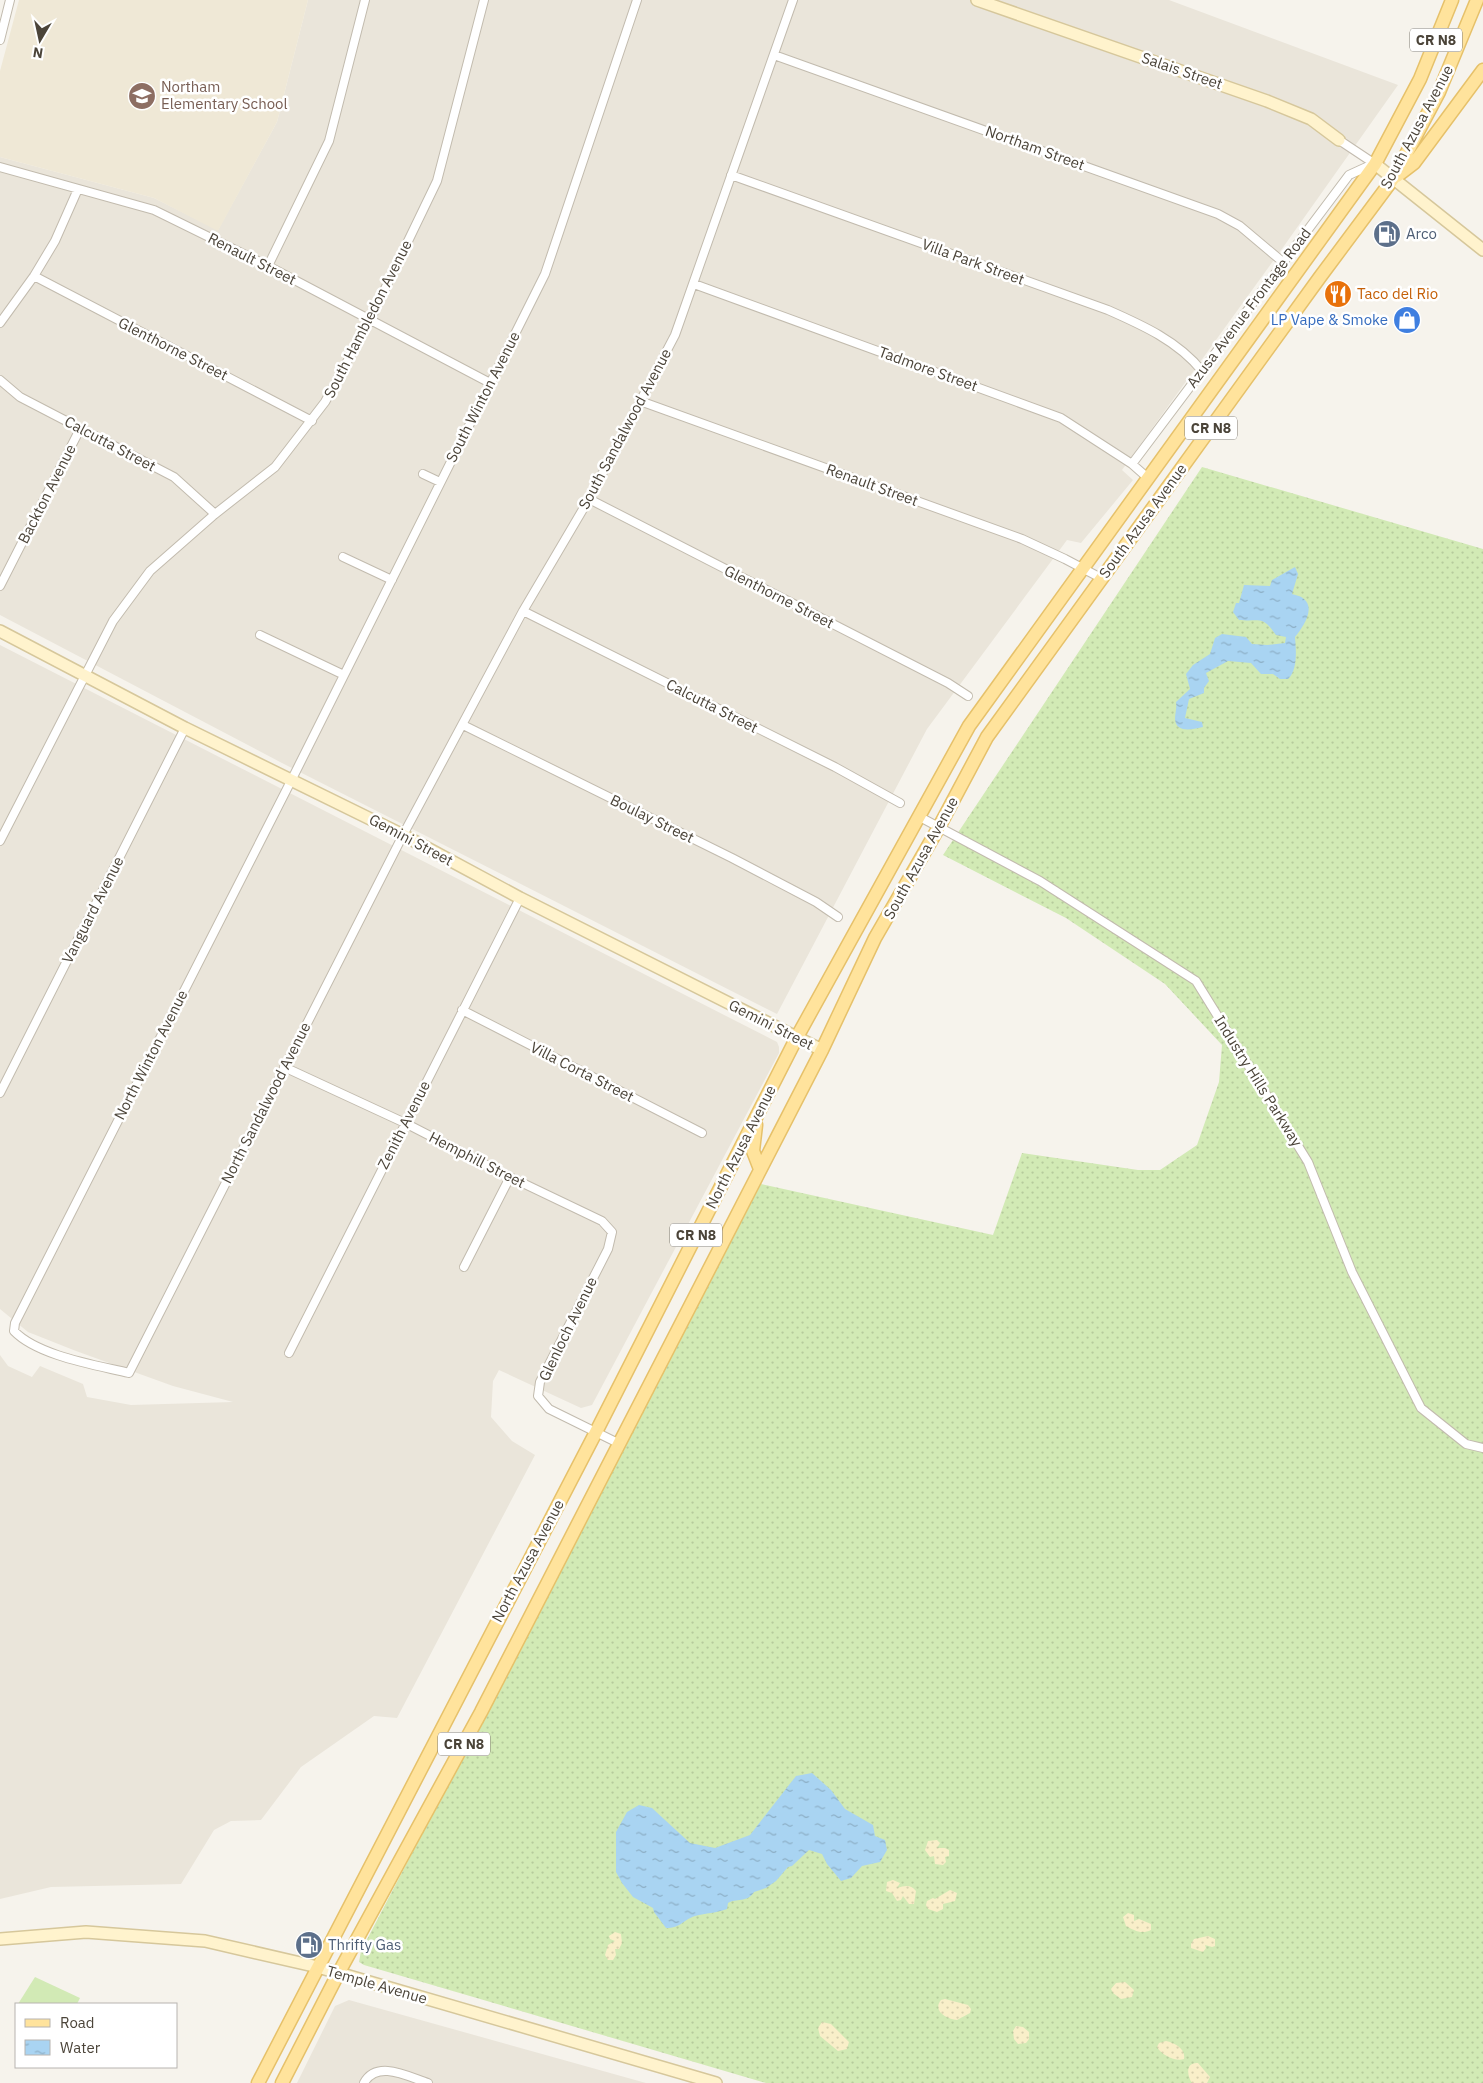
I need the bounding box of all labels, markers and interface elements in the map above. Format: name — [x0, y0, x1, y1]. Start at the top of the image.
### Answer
north arrow — [15, 15, 65, 65]
road number: CR N8 — [1410, 28, 1462, 52]
text: N — [32, 43, 44, 63]
street label: Salais Street — [1139, 48, 1225, 93]
street label: South Azusa Avenue — [1376, 62, 1457, 192]
place label: Northam Elementary School — [161, 77, 288, 113]
school or university icon: Northam Elementary School — [127, 81, 157, 111]
street label: Northam Street — [983, 121, 1087, 174]
fuel station icon: Arco — [1372, 219, 1402, 249]
street label: Azusa Avenue Frontage Road — [1182, 224, 1315, 391]
place label: Arco — [1406, 224, 1437, 243]
street label: Renault Street — [205, 228, 300, 289]
street label: Villa Park Street — [919, 234, 1027, 289]
street label: South Hambledon Avenue — [319, 237, 416, 401]
restaurant icon: Taco del Rio — [1323, 279, 1353, 309]
place label: Taco del Rio — [1357, 284, 1438, 303]
shop icon: LP Vape & Smoke — [1392, 305, 1422, 335]
place label: LP Vape & Smoke — [1271, 310, 1388, 329]
street label: Glenthorne Street — [115, 313, 231, 384]
street label: South Winton Avenue — [441, 328, 524, 465]
street label: Tadmore Street — [876, 342, 980, 395]
street label: South Sandalwood Avenue — [574, 345, 675, 512]
street label: Calcutta Street — [61, 412, 159, 476]
road number: CR N8 — [1185, 416, 1237, 439]
street label: Backton Avenue — [13, 441, 80, 547]
street label: Renault Street — [824, 459, 921, 510]
street label: South Azusa Avenue — [1095, 460, 1191, 582]
street label: Glenthorne Street — [721, 561, 837, 632]
street label: Calcutta Street — [663, 674, 761, 737]
street label: Boulay Street — [607, 790, 697, 847]
street label: South Azusa Avenue — [879, 793, 962, 922]
street label: Gemini Street — [366, 809, 457, 870]
street label: Vanguard Avenue — [57, 853, 128, 966]
street label: North Winton Avenue — [110, 987, 192, 1123]
street label: Gemini Street — [726, 995, 817, 1054]
street label: Industry Hills Parkway — [1210, 1012, 1307, 1150]
street label: North Sandalwood Avenue — [217, 1019, 315, 1187]
street label: Villa Corta Street — [527, 1037, 637, 1106]
street label: Zenith Avenue — [373, 1077, 434, 1172]
street label: North Azusa Avenue — [701, 1082, 780, 1212]
street label: Hemphill Street — [426, 1127, 529, 1192]
road number: CR N8 — [670, 1224, 722, 1246]
street label: Glenloch Avenue — [534, 1274, 601, 1384]
street label: North Azusa Avenue — [487, 1496, 568, 1625]
road number: CR N8 — [438, 1732, 490, 1756]
fuel station icon: Thrifty Gas — [294, 1930, 324, 1960]
place label: Thrifty Gas — [328, 1935, 401, 1954]
street label: Temple Avenue — [325, 1961, 430, 2008]
legend — [15, 2003, 178, 2068]
text: Road — [60, 2013, 95, 2032]
text: Water — [60, 2038, 101, 2057]

